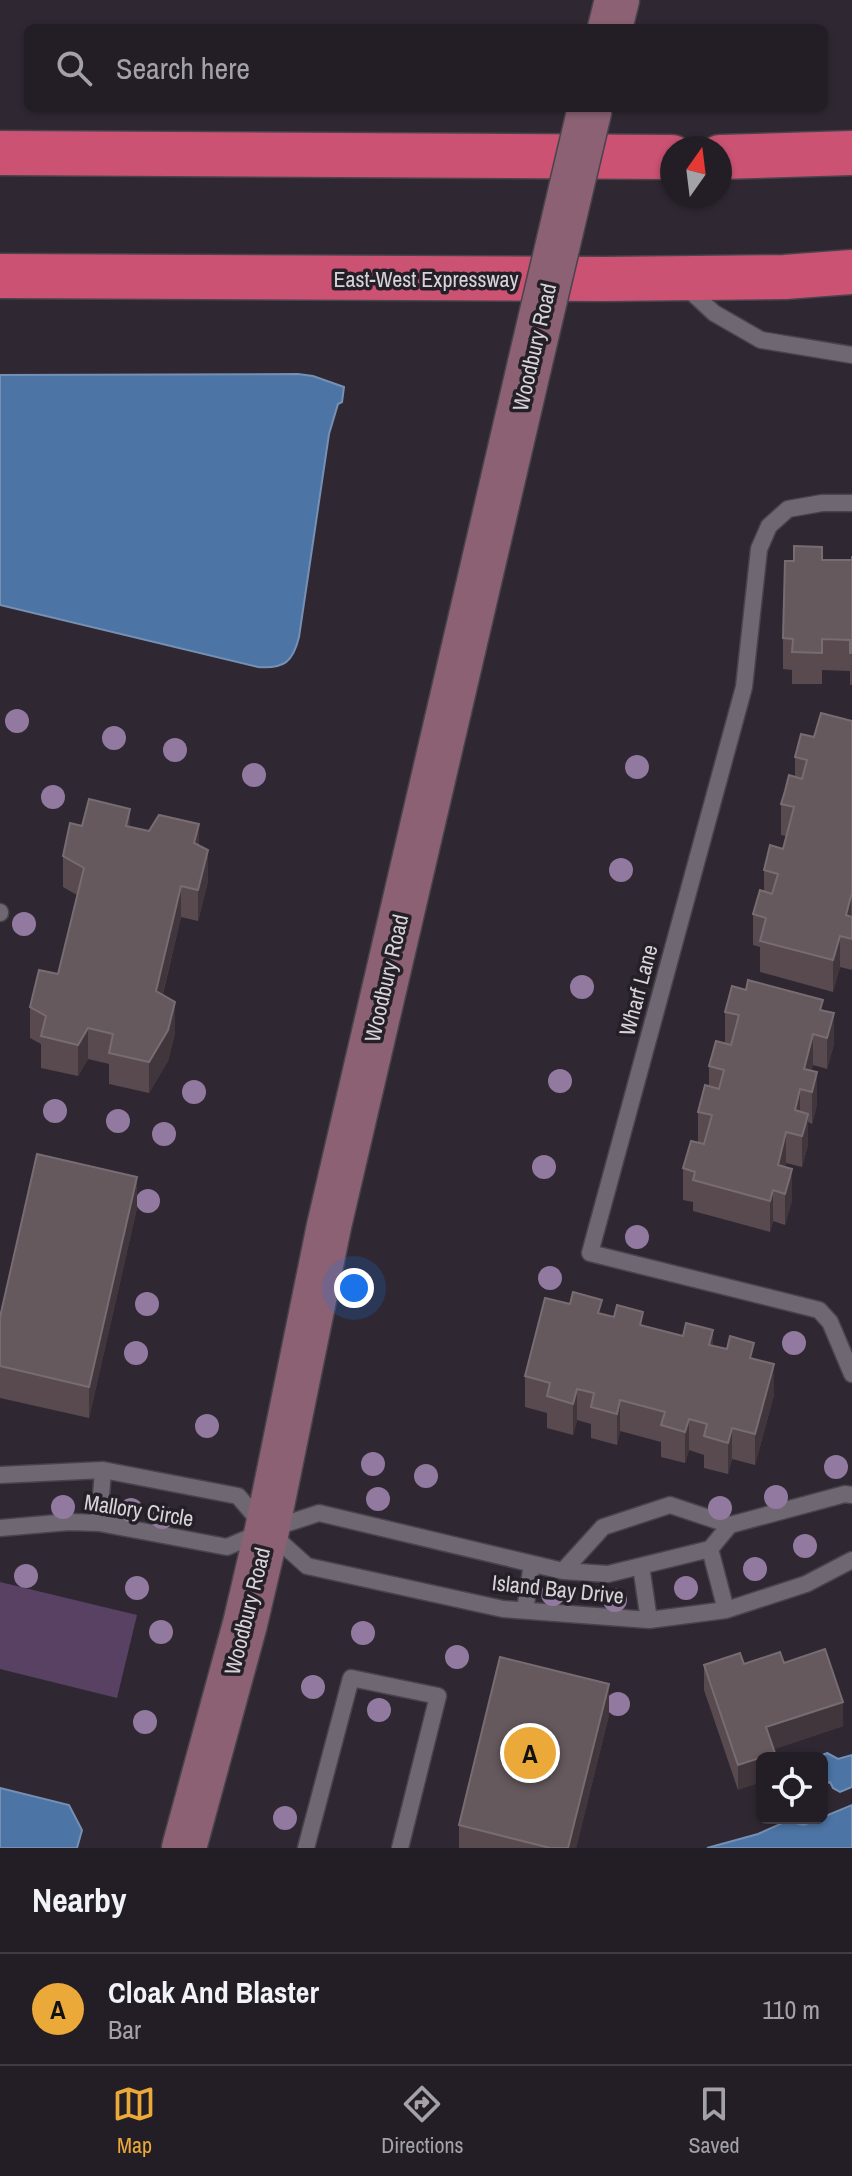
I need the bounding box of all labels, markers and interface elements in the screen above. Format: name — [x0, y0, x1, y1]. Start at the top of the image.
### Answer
search box — [24, 24, 828, 112]
icon: search — [52, 46, 96, 90]
text: Search here — [116, 48, 250, 88]
north arrow — [660, 136, 732, 208]
street label: East-West Expressway — [333, 264, 519, 294]
street label: Woodbury Road — [505, 280, 563, 414]
street label: Woodbury Road — [357, 911, 415, 1045]
street label: Wharf Lane — [611, 941, 665, 1039]
your location — [334, 1268, 374, 1308]
street label: Mallory Circle — [82, 1487, 196, 1533]
street label: Woodbury Road — [217, 1544, 277, 1678]
street label: Island Bay Drive — [491, 1567, 625, 1611]
pin: A — [504, 1723, 556, 1783]
map controls — [756, 1752, 828, 1824]
button: locate — [756, 1752, 828, 1824]
text: Nearby — [32, 1877, 127, 1923]
text: Cloak And Blaster — [108, 1972, 319, 2012]
text: A — [50, 1992, 66, 2027]
text: 110 m — [762, 1992, 820, 2027]
text: Bar — [108, 2012, 141, 2047]
tab: Map — [112, 2082, 156, 2160]
tab: Directions — [381, 2082, 464, 2160]
tab: Saved — [688, 2082, 740, 2160]

